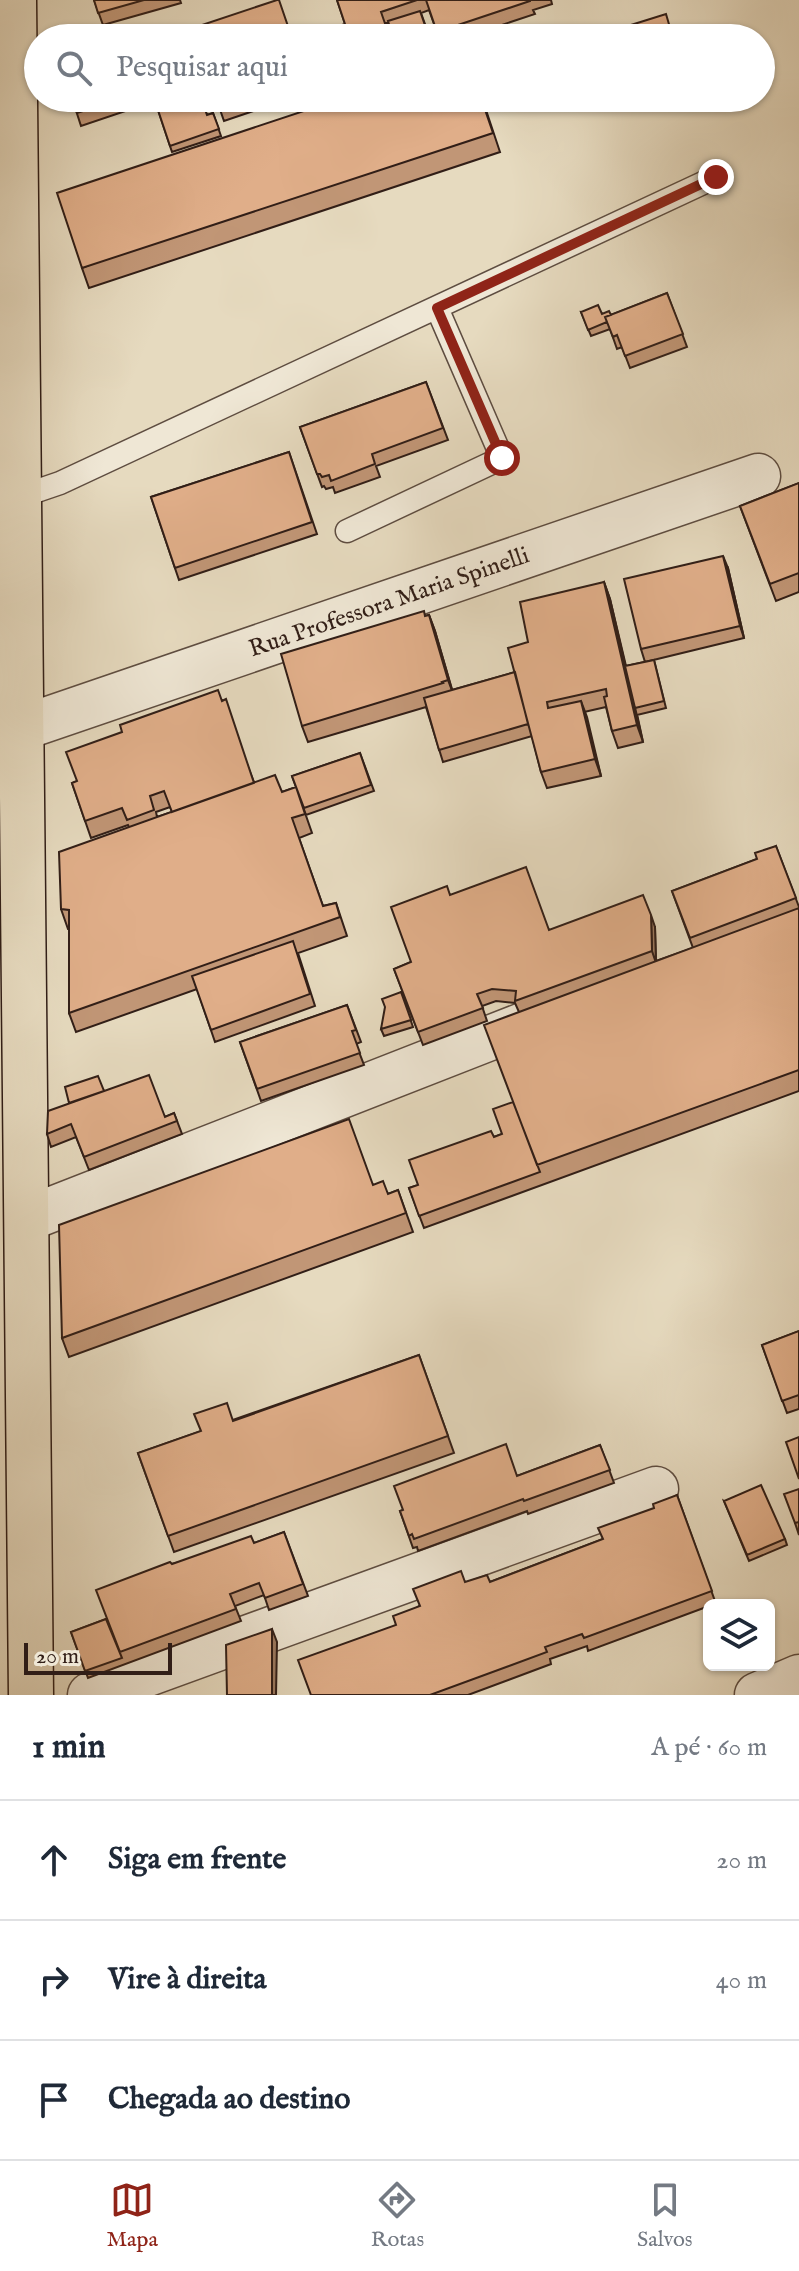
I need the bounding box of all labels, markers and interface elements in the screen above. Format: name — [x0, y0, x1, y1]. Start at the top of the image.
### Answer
search box — [24, 24, 775, 112]
icon: search — [52, 46, 96, 90]
text: Pesquisar aqui — [116, 49, 288, 87]
route end — [698, 159, 734, 195]
route start — [484, 440, 520, 476]
street label: Rua Professora Maria Spinelli — [245, 540, 533, 665]
map controls — [703, 1599, 775, 1671]
button: layers — [703, 1599, 775, 1671]
scale bar — [24, 1639, 172, 1675]
text: 20 m — [36, 1643, 79, 1671]
text: 1 min — [32, 1726, 106, 1769]
text: A pé · 60 m — [651, 1731, 767, 1764]
icon: ahead — [32, 1838, 76, 1882]
text: Siga em frente — [108, 1841, 286, 1879]
text: 20 m — [716, 1844, 767, 1877]
icon: right — [32, 1958, 76, 2002]
text: Vire à direita — [108, 1961, 267, 1999]
text: 40 m — [716, 1964, 767, 1997]
icon: arrive — [32, 2078, 76, 2122]
text: Chegada ao destino — [108, 2081, 350, 2119]
tab: Mapa — [106, 2178, 158, 2254]
tab: Rotas — [371, 2178, 424, 2254]
tab: Salvos — [637, 2178, 693, 2254]

